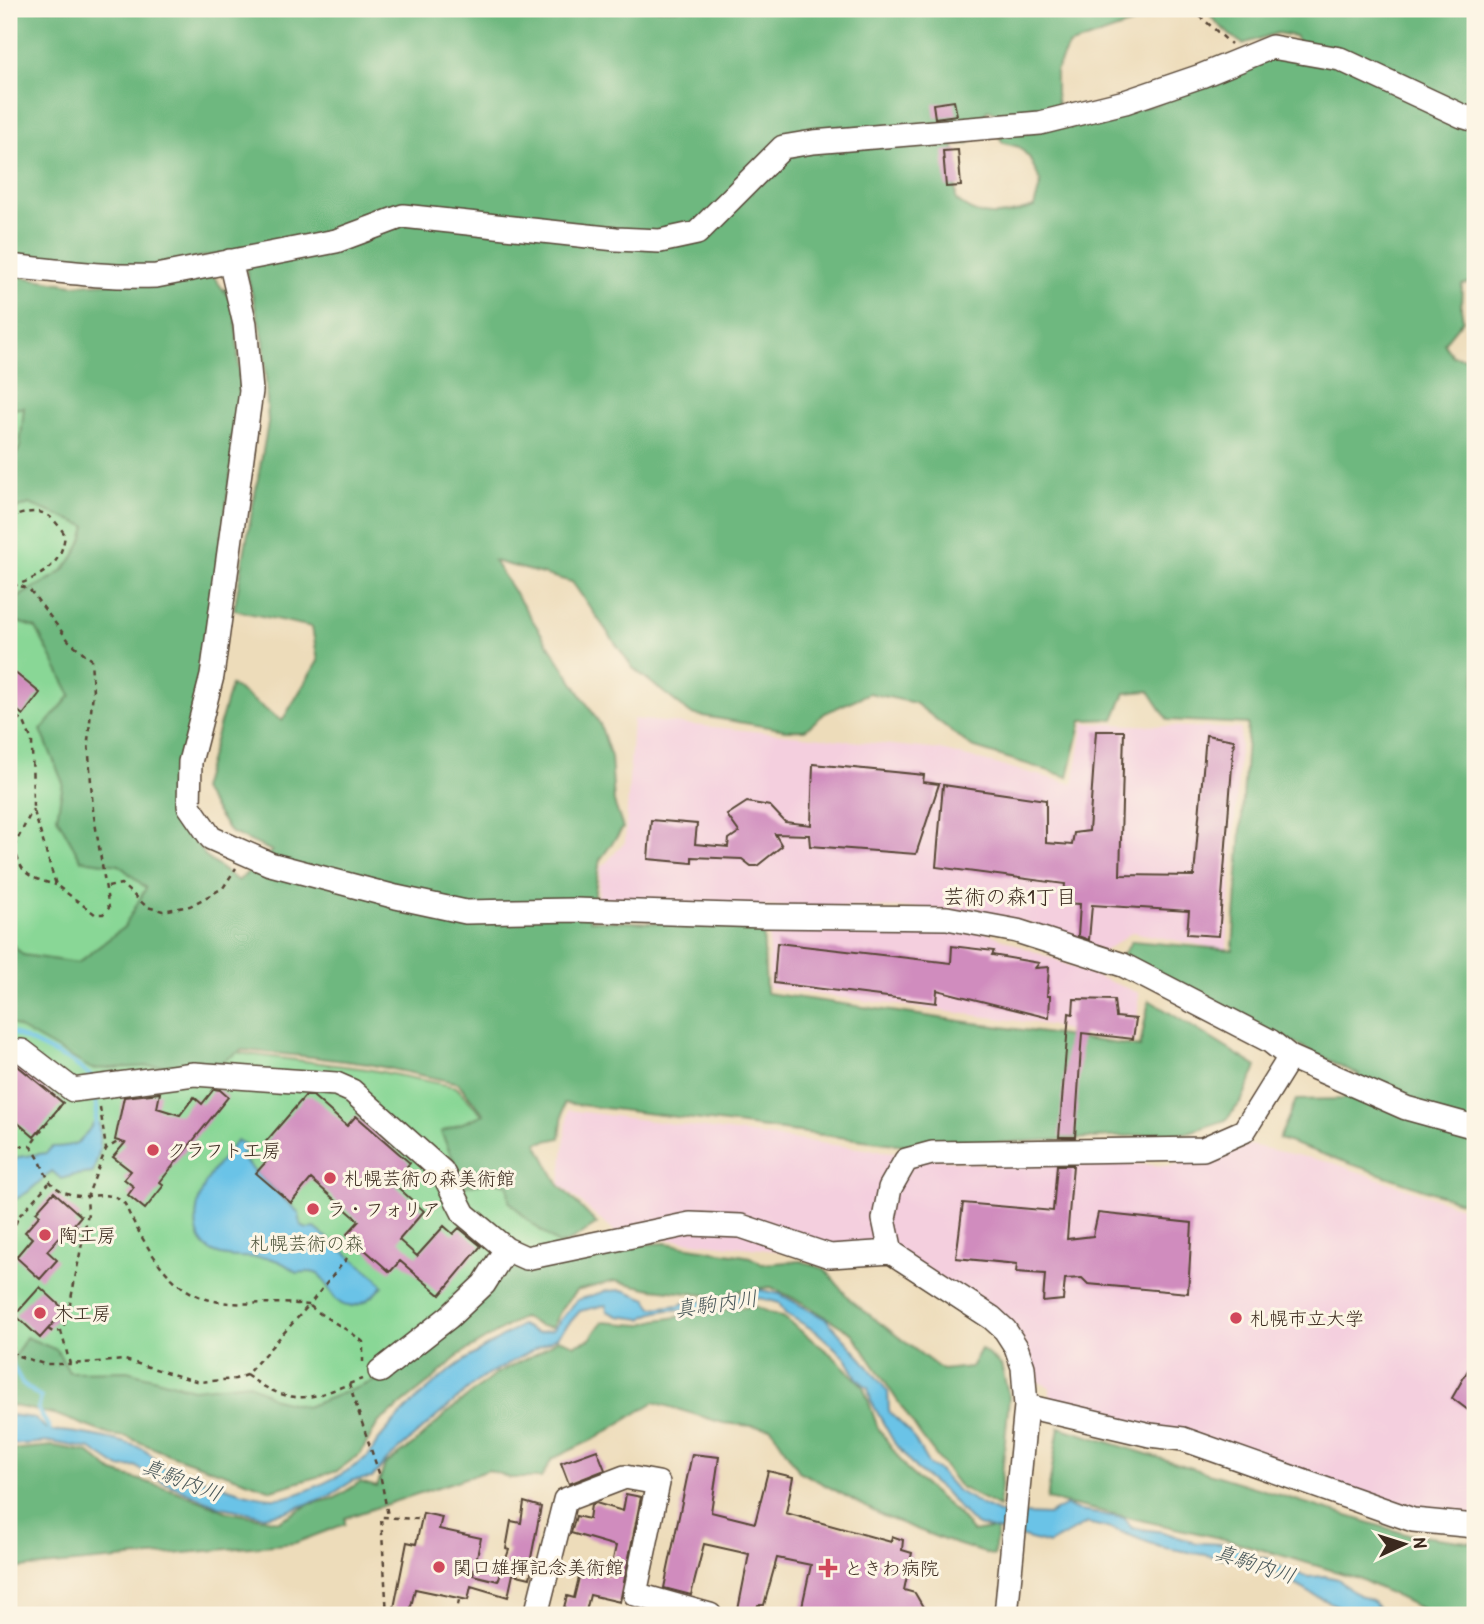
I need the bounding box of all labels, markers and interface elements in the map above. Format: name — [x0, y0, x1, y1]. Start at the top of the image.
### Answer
district label: 芸術の森1丁目 — [943, 882, 1077, 911]
place label: クラフト工房 — [167, 1137, 281, 1163]
marker: クラフト工房 — [145, 1142, 161, 1158]
place label: 札幌芸術の森美術館 — [344, 1165, 515, 1191]
marker: 札幌芸術の森美術館 — [322, 1170, 338, 1186]
place label: ラ・フォリア — [327, 1196, 441, 1222]
marker: ラ・フォリア — [305, 1201, 321, 1217]
place label: 陶工房 — [59, 1222, 116, 1248]
marker: 陶工房 — [37, 1227, 53, 1243]
park label: 札幌芸術の森 — [250, 1230, 364, 1256]
water label: 真駒内川 — [672, 1283, 760, 1324]
place label: 木工房 — [54, 1300, 111, 1326]
marker: 木工房 — [32, 1305, 48, 1321]
place label: 札幌市立大学 — [1250, 1305, 1364, 1331]
marker: 札幌市立大学 — [1228, 1310, 1244, 1326]
water label: 真駒内川 — [138, 1451, 227, 1508]
north arrow — [1368, 1508, 1438, 1578]
water label: 真駒内川 — [1211, 1537, 1300, 1590]
text: N — [1408, 1537, 1434, 1549]
place label: 関口雄揮記念美術館 — [453, 1554, 624, 1580]
place label: ときわ病院 — [844, 1555, 939, 1581]
marker: ときわ病院 — [818, 1558, 838, 1578]
marker: 関口雄揮記念美術館 — [431, 1559, 447, 1575]

